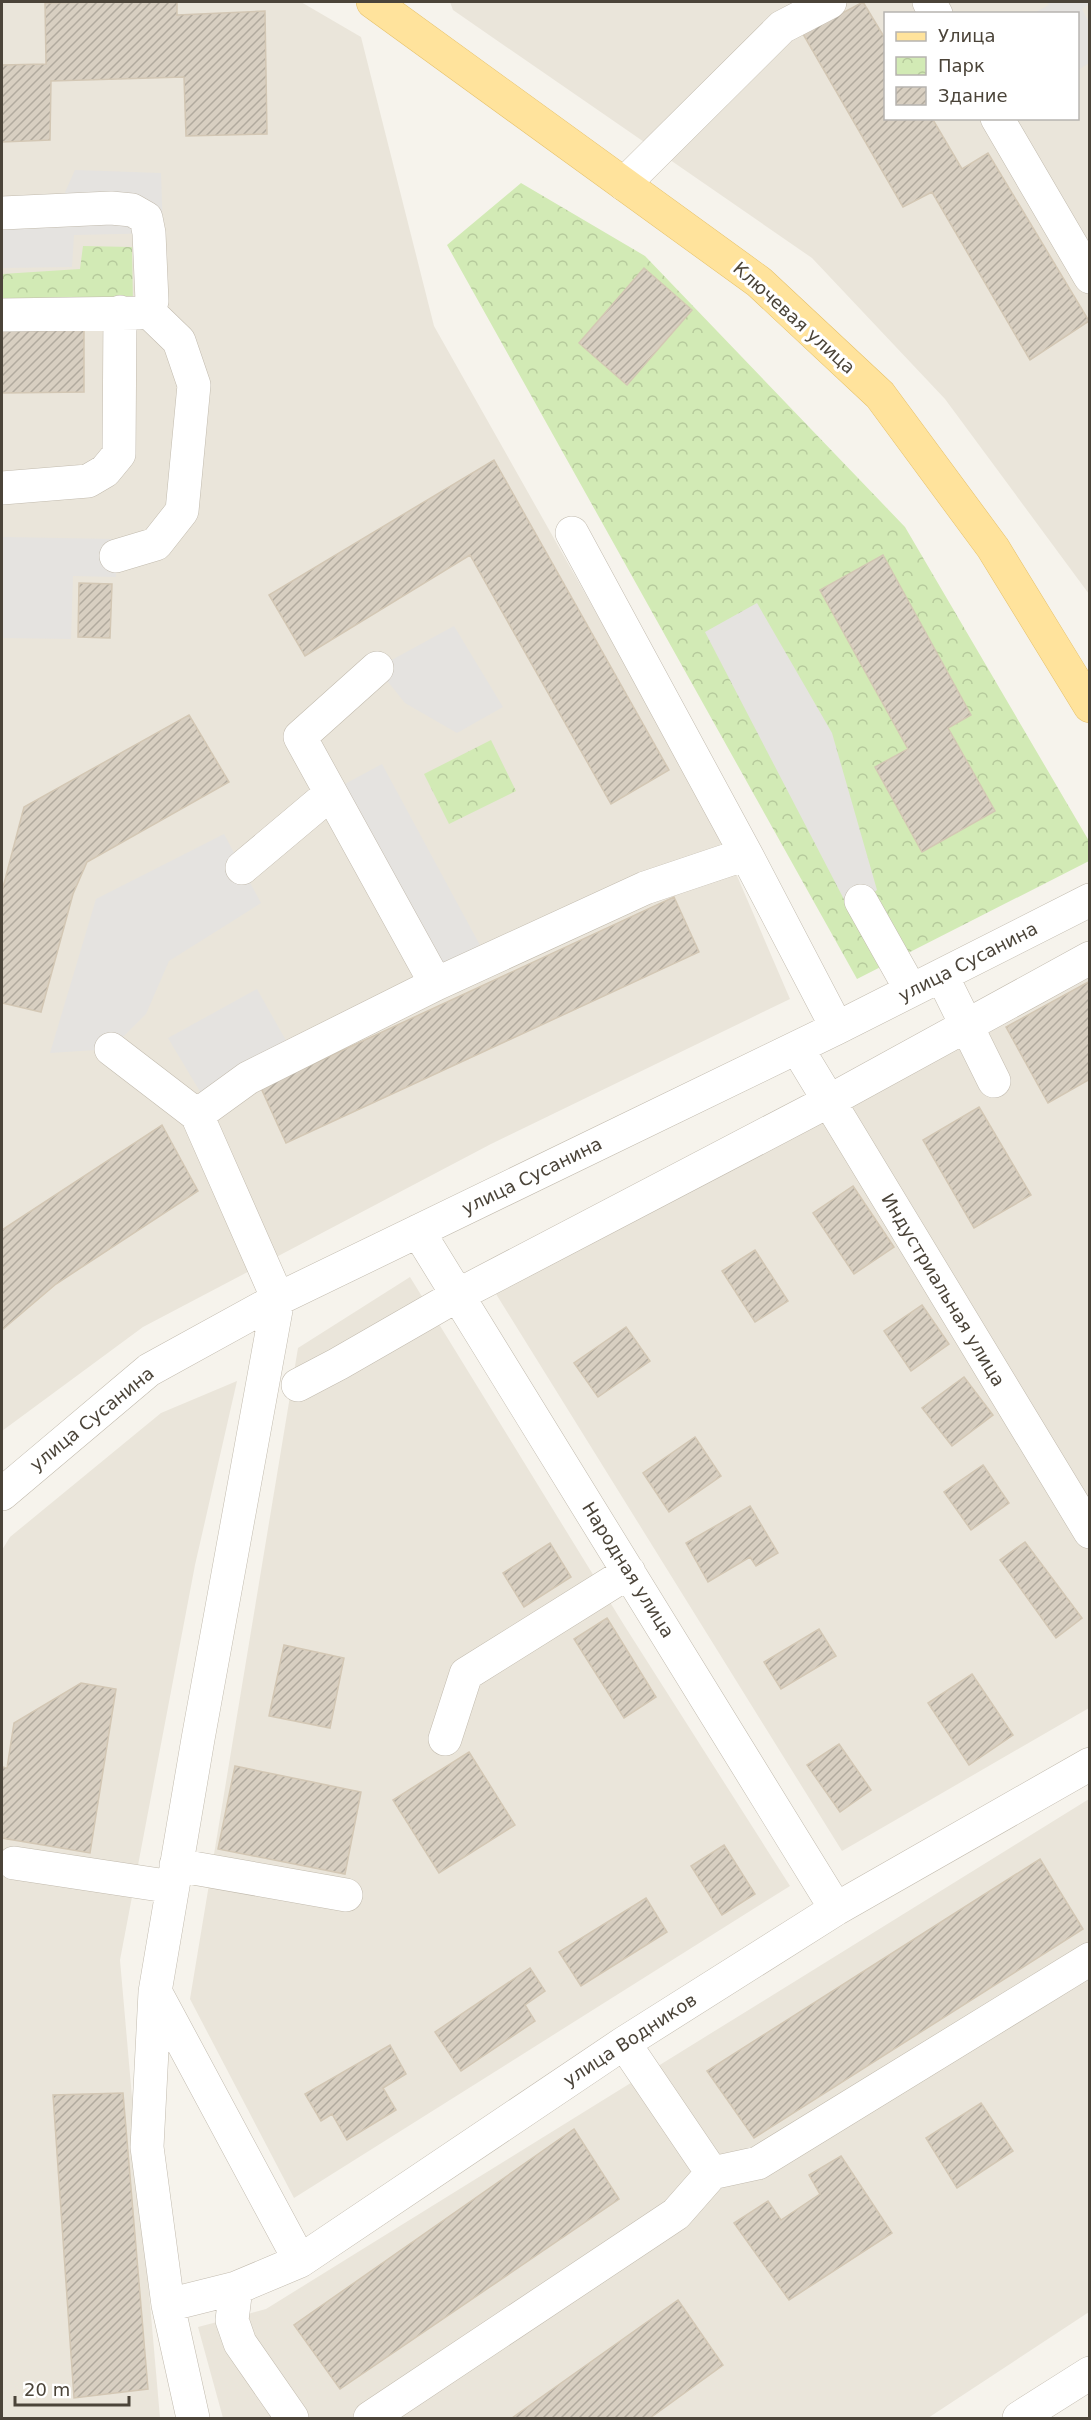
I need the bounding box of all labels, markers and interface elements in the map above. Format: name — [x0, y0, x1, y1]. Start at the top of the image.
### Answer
legend — [884, 12, 1079, 120]
text: Улица — [938, 25, 995, 46]
text: Парк — [938, 55, 985, 76]
text: Здание — [938, 85, 1008, 106]
street label: Ключевая улица — [729, 257, 860, 378]
street label: улица Сусанина — [895, 917, 1041, 1006]
street label: улица Сусанина — [458, 1133, 605, 1219]
street label: Индустриальная улица — [877, 1189, 1009, 1390]
street label: улица Сусанина — [26, 1362, 158, 1475]
street label: Народная улица — [578, 1498, 679, 1641]
street label: улица Водников — [559, 1989, 700, 2090]
scale bar — [15, 2369, 129, 2407]
text: 20 m — [24, 2379, 70, 2400]

